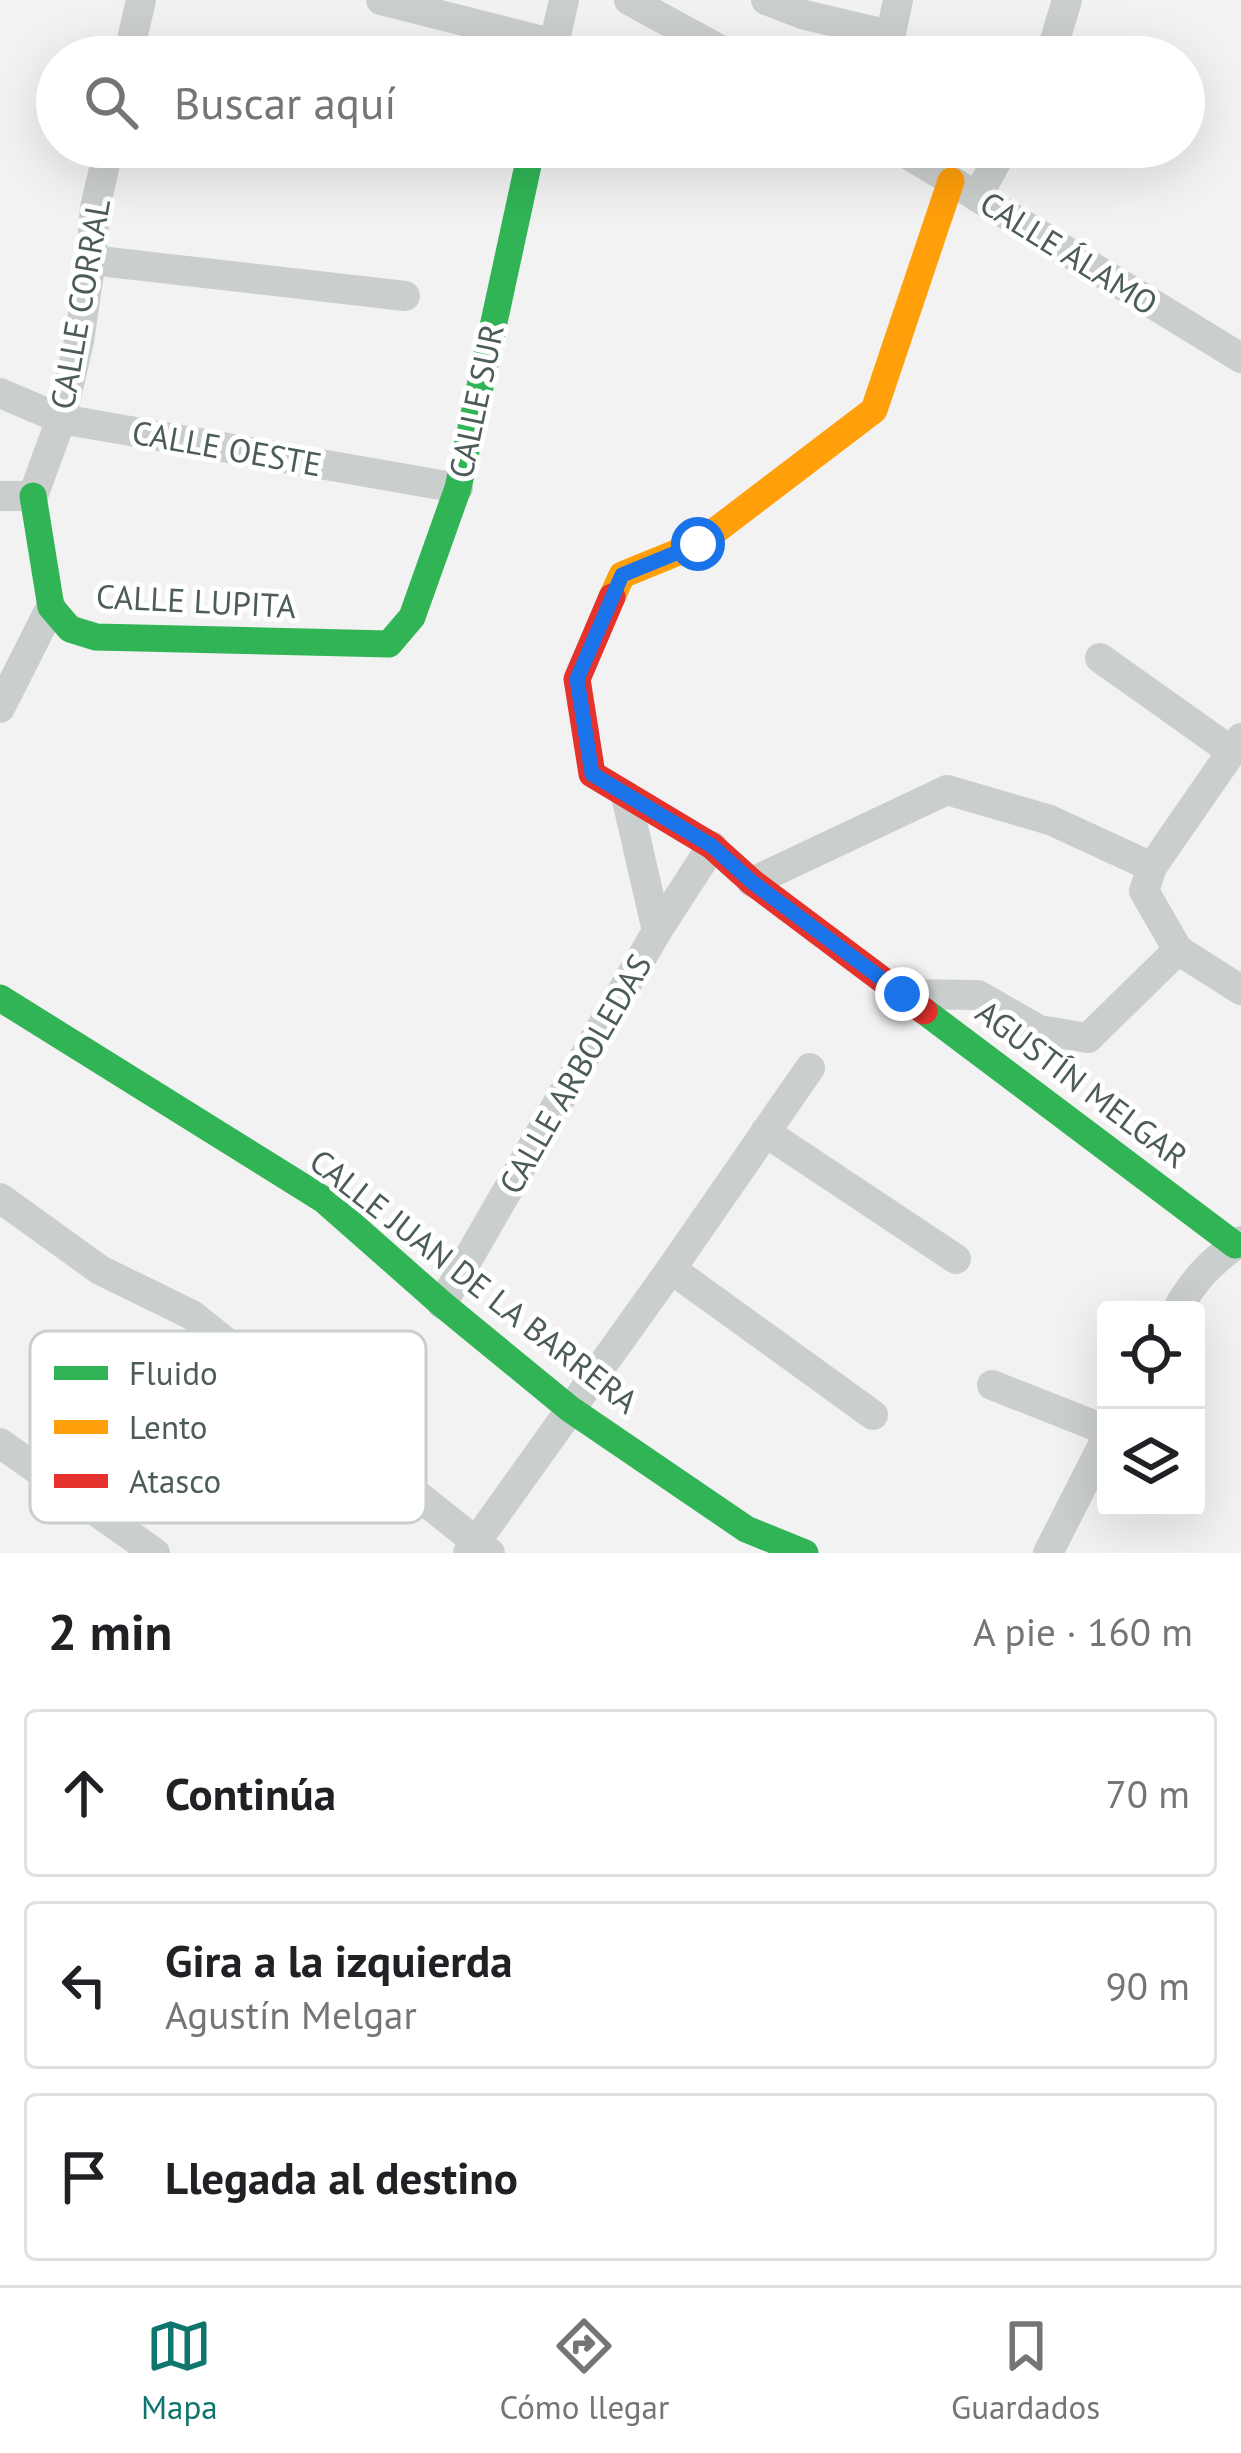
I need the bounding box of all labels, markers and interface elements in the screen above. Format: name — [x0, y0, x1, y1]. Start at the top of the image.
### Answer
search box — [36, 36, 1205, 168]
icon: search — [78, 69, 144, 135]
text: Buscar aquí — [174, 73, 396, 131]
street label: CALLE ÁLAMO — [972, 181, 1166, 324]
street label: CALLE CORRAL — [40, 195, 119, 413]
street label: CALLE SUR — [438, 320, 513, 482]
street label: CALLE OESTE — [129, 410, 325, 485]
route start — [671, 517, 725, 571]
street label: CALLE LUPITA — [95, 574, 298, 627]
street label: CALLE ARBOLEDAS — [488, 946, 661, 1201]
route end — [875, 967, 929, 1021]
street label: AGUSTÍN MELGAR — [968, 990, 1197, 1177]
street label: CALLE JUAN DE LA BARRERA — [301, 1139, 648, 1423]
map controls — [1097, 1301, 1205, 1517]
button: locate — [1097, 1301, 1205, 1409]
legend — [30, 1331, 426, 1523]
text: Fluido — [129, 1351, 218, 1394]
text: Lento — [129, 1405, 207, 1448]
button: layers — [1097, 1409, 1205, 1517]
text: Atasco — [129, 1459, 221, 1502]
text: 2 min — [48, 1598, 172, 1664]
text: A pie · 160 m — [973, 1606, 1193, 1657]
icon: ahead — [51, 1760, 117, 1826]
text: Continúa — [165, 1764, 336, 1822]
text: 70 m — [1105, 1768, 1190, 1819]
text: Gira a la izquierda — [165, 1931, 513, 1989]
icon: left — [51, 1952, 117, 2018]
text: 90 m — [1105, 1960, 1190, 2011]
text: Agustín Melgar — [165, 1989, 417, 2040]
icon: arrive — [51, 2144, 117, 2210]
text: Llegada al destino — [165, 2148, 518, 2206]
tab: Mapa — [141, 2313, 218, 2428]
tab: Cómo llegar — [499, 2313, 669, 2428]
tab: Guardados — [951, 2313, 1100, 2428]

